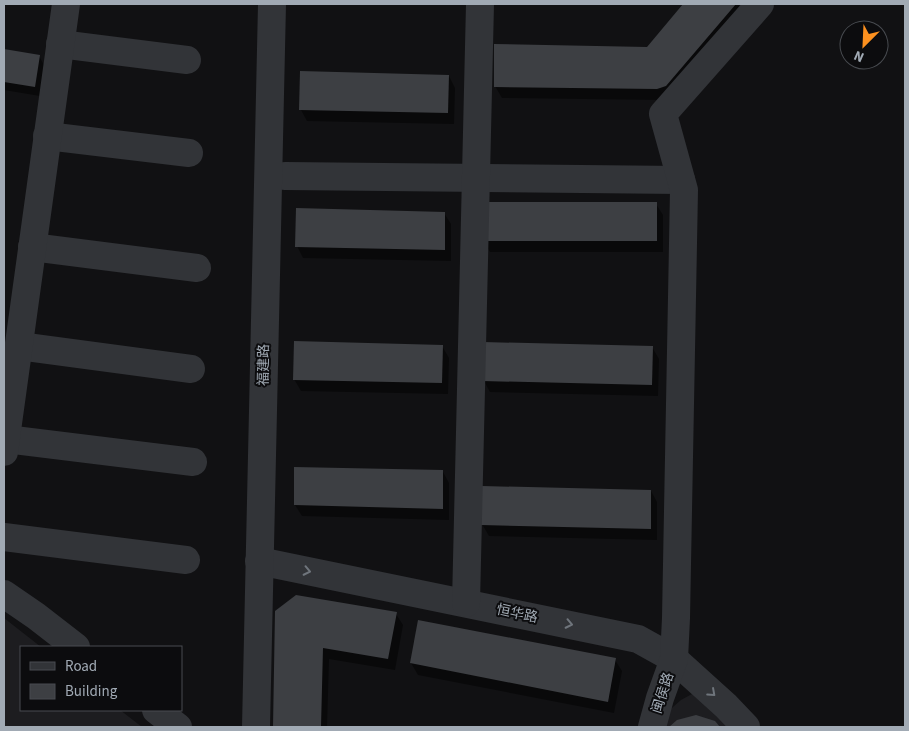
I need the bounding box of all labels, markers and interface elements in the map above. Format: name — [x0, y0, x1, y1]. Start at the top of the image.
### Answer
north arrow — [839, 20, 889, 70]
text: N — [851, 45, 867, 67]
street label: 福建路 — [254, 344, 274, 386]
one-way arrow — [302, 565, 311, 575]
street label: 恒华路 — [494, 600, 540, 628]
one-way arrow — [564, 619, 573, 629]
legend — [20, 646, 182, 711]
text: Road — [65, 656, 97, 677]
street label: 闽侯路 — [647, 670, 679, 716]
text: Building — [65, 681, 118, 702]
one-way arrow — [706, 687, 715, 696]

